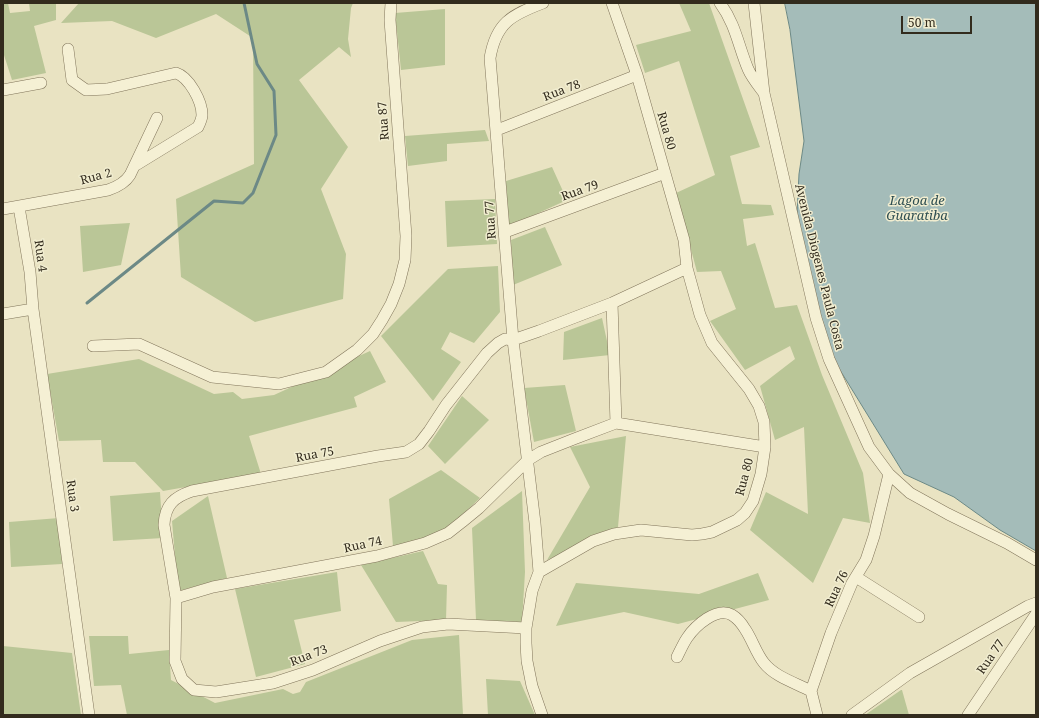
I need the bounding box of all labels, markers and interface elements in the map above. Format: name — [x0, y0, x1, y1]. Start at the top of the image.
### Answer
scale bar — [903, 8, 974, 34]
text: 50 m — [908, 14, 936, 31]
street label: Rua 78 — [541, 77, 583, 105]
street label: Rua 87 — [375, 101, 393, 141]
street label: Rua 80 — [654, 110, 678, 152]
street label: Rua 2 — [79, 166, 113, 188]
street label: Rua 79 — [559, 178, 601, 204]
street label: Avenida Diogenes Paula Costa — [791, 182, 847, 352]
water label: Lagoa de Guaratiba — [886, 193, 948, 224]
street label: Rua 77 — [482, 200, 500, 240]
street label: Rua 4 — [31, 239, 49, 273]
street label: Rua 75 — [295, 444, 335, 466]
street label: Rua 80 — [733, 456, 757, 498]
street label: Rua 3 — [63, 479, 81, 513]
street label: Rua 74 — [343, 534, 383, 556]
street label: Rua 76 — [822, 568, 852, 610]
street label: Rua 77 — [974, 637, 1008, 677]
street label: Rua 73 — [288, 642, 330, 670]

